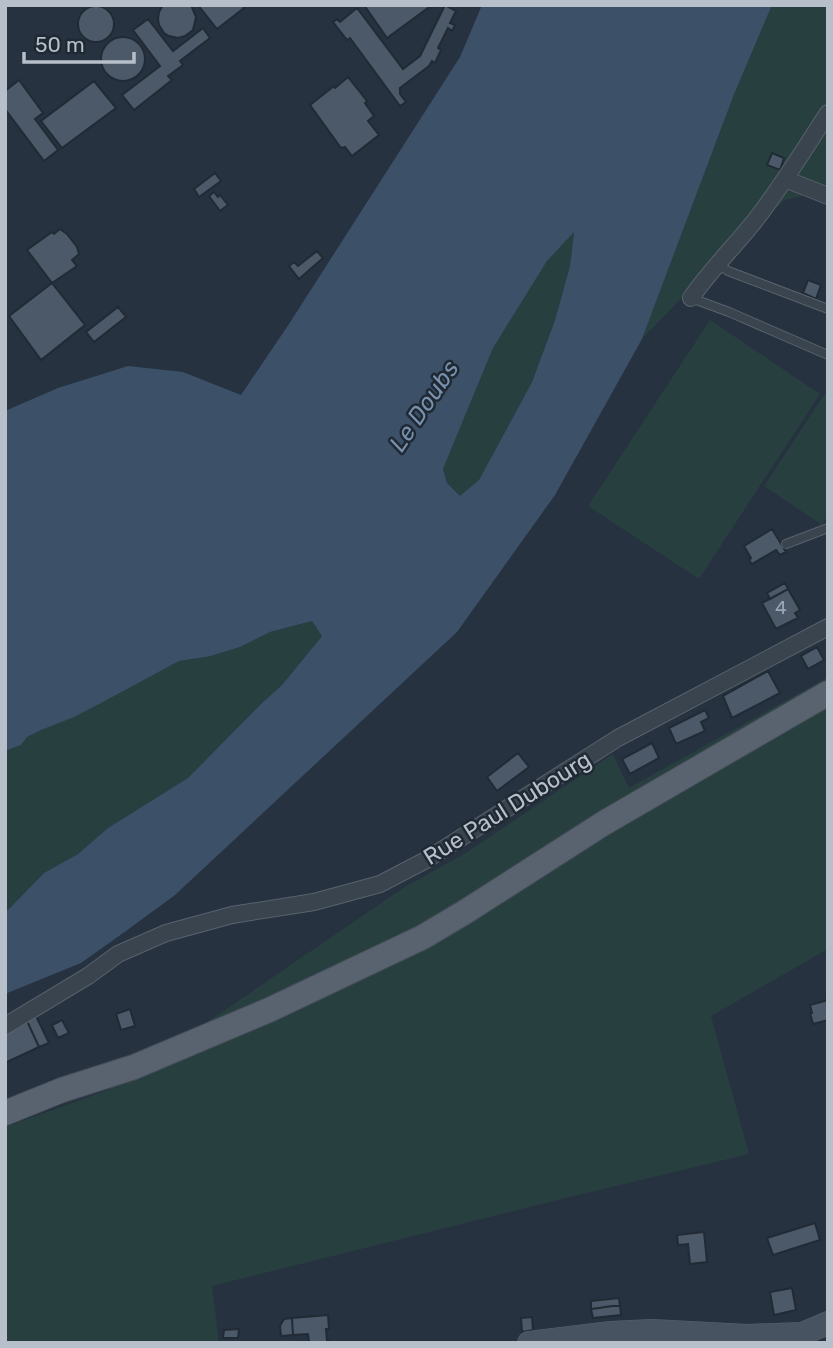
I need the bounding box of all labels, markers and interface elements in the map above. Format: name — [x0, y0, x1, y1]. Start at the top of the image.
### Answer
scale bar — [24, 21, 135, 65]
text: 50 m — [35, 32, 85, 57]
water label: Le Doubs — [383, 355, 465, 457]
house number: 4 — [775, 596, 787, 619]
street label: Rue Paul Dubourg — [418, 745, 596, 871]

